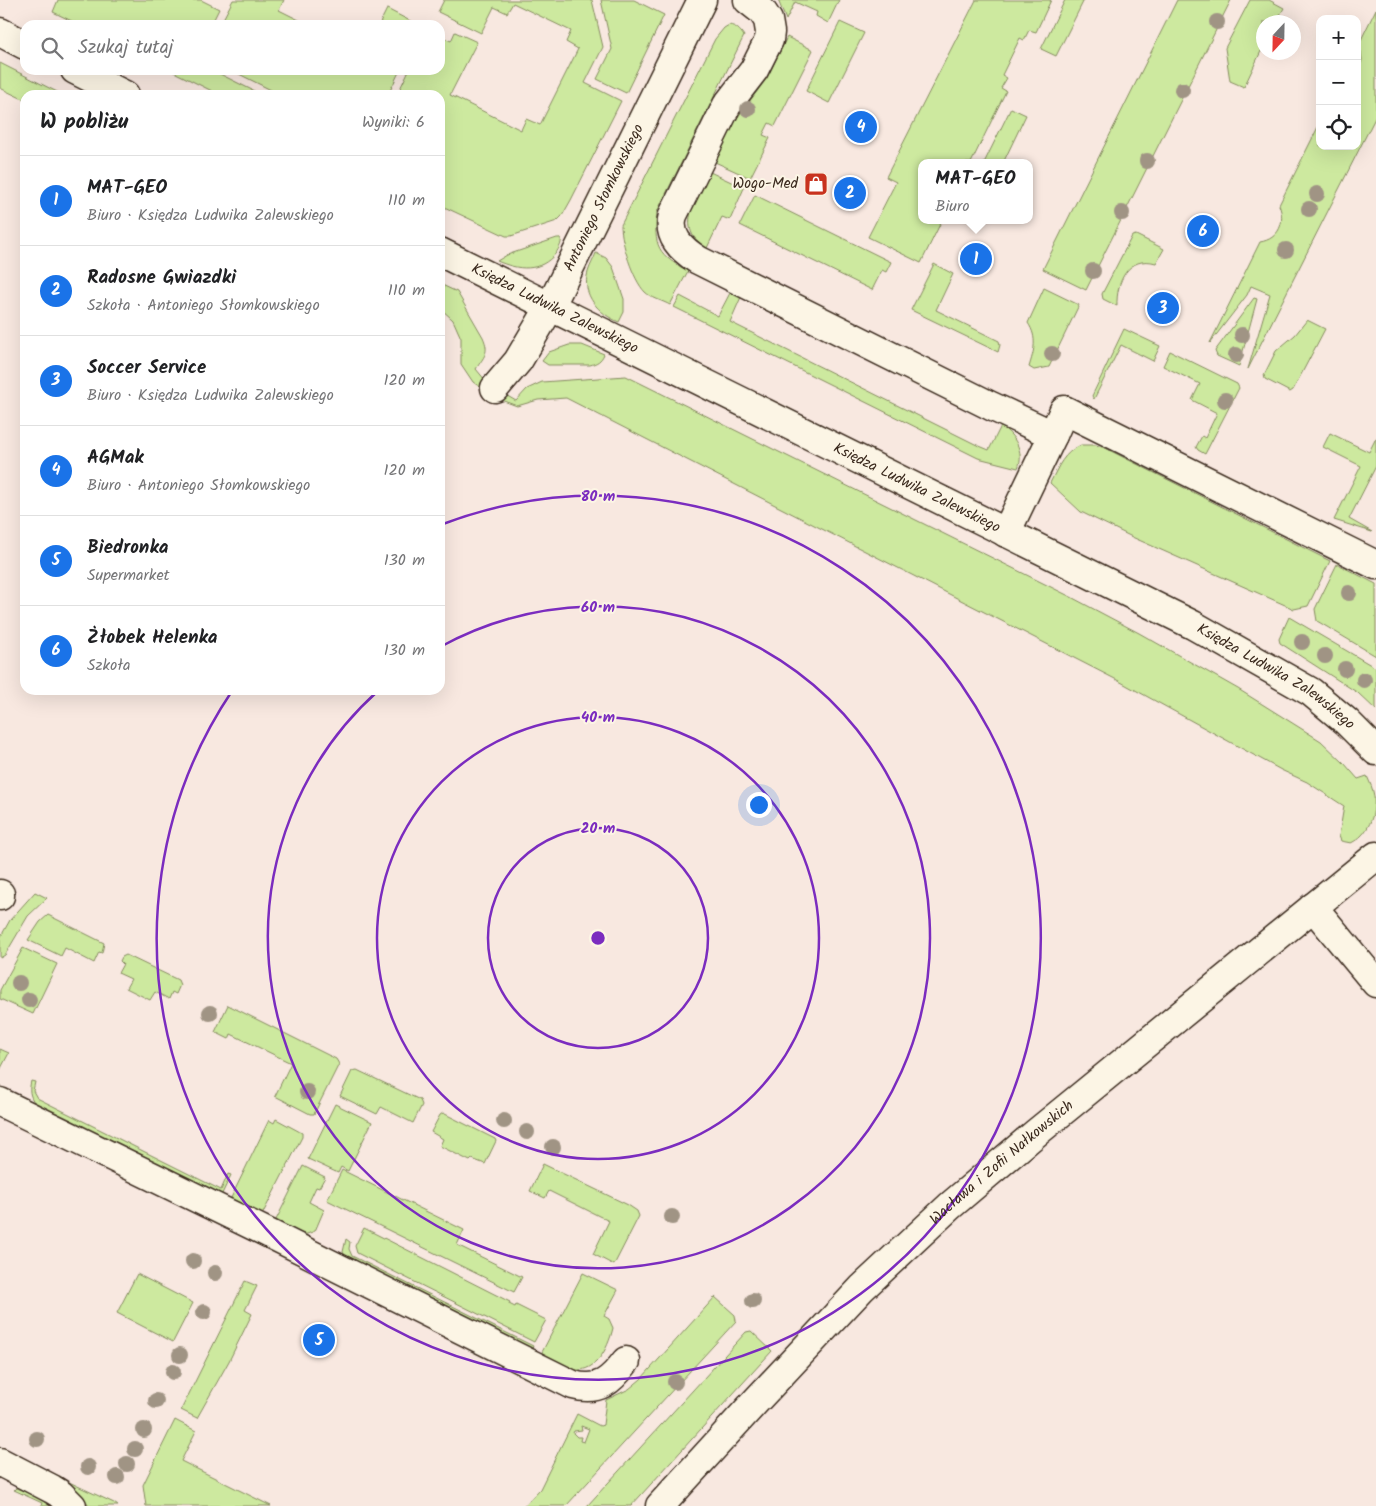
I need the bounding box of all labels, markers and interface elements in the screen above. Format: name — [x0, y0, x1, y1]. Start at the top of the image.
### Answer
north arrow — [1256, 15, 1301, 60]
map controls — [1316, 15, 1361, 150]
button: + — [1316, 15, 1361, 60]
search box — [20, 20, 445, 75]
text: Szukaj tutaj — [78, 33, 173, 63]
icon: search — [38, 34, 66, 62]
button: − — [1316, 60, 1361, 105]
button: locate — [1316, 105, 1361, 150]
text: W pobliżu — [40, 106, 128, 139]
pin: 4 — [845, 108, 877, 146]
text: Wyniki: 6 — [362, 110, 425, 135]
street label: Antoniego Słomkowskiego — [557, 120, 651, 276]
popup — [918, 159, 1033, 224]
text: MAT-GEO — [935, 164, 1016, 194]
shop icon: Wogo-Med — [803, 171, 829, 197]
place label: Wogo-Med — [733, 172, 799, 196]
text: MAT-GEO — [87, 173, 167, 203]
pin: 2 — [834, 174, 866, 212]
text: 1 — [54, 188, 58, 213]
text: 110 m — [388, 188, 425, 213]
text: Biuro — [935, 194, 970, 219]
text: Biuro · Księdza Ludwika Zalewskiego — [87, 203, 334, 228]
pin: 6 — [1187, 212, 1219, 250]
pin: 1 — [960, 240, 992, 278]
street label: Księdza Ludwika Zalewskiego — [467, 257, 643, 360]
text: Radosne Gwiazdki — [87, 263, 236, 293]
text: 2 — [51, 278, 61, 303]
text: 110 m — [388, 278, 425, 303]
pin: 3 — [1147, 289, 1179, 327]
text: Szkoła · Antoniego Słomkowskiego — [87, 293, 320, 318]
text: Soccer Service — [87, 353, 206, 383]
text: 3 — [52, 368, 60, 393]
text: 120 m — [384, 368, 425, 393]
text: Biuro · Księdza Ludwika Zalewskiego — [87, 383, 334, 408]
street label: Księdza Ludwika Zalewskiego — [829, 437, 1005, 540]
text: AGMak — [87, 443, 144, 473]
text: 4 — [52, 458, 60, 483]
text: 120 m — [384, 458, 425, 483]
text: Biuro · Antoniego Słomkowskiego — [87, 473, 310, 498]
text: 80 m — [581, 485, 615, 509]
text: Biedronka — [87, 533, 168, 563]
text: 5 — [52, 548, 60, 573]
text: 130 m — [384, 548, 425, 573]
text: Supermarket — [87, 563, 170, 588]
text: 60 m — [581, 596, 615, 620]
street label: Księdza Ludwika Zalewskiego — [1192, 617, 1361, 736]
text: Żłobek Helenka — [87, 623, 218, 653]
text: 6 — [52, 638, 60, 663]
text: 130 m — [384, 638, 425, 663]
text: Szkoła — [87, 653, 131, 678]
text: 40 m — [581, 706, 615, 730]
your location — [746, 792, 772, 818]
text: 20 m — [581, 817, 615, 841]
centre of rings — [589, 929, 607, 947]
street label: Wacława i Zofii Nałkowskich — [924, 1095, 1079, 1231]
pin: 5 — [303, 1321, 335, 1359]

